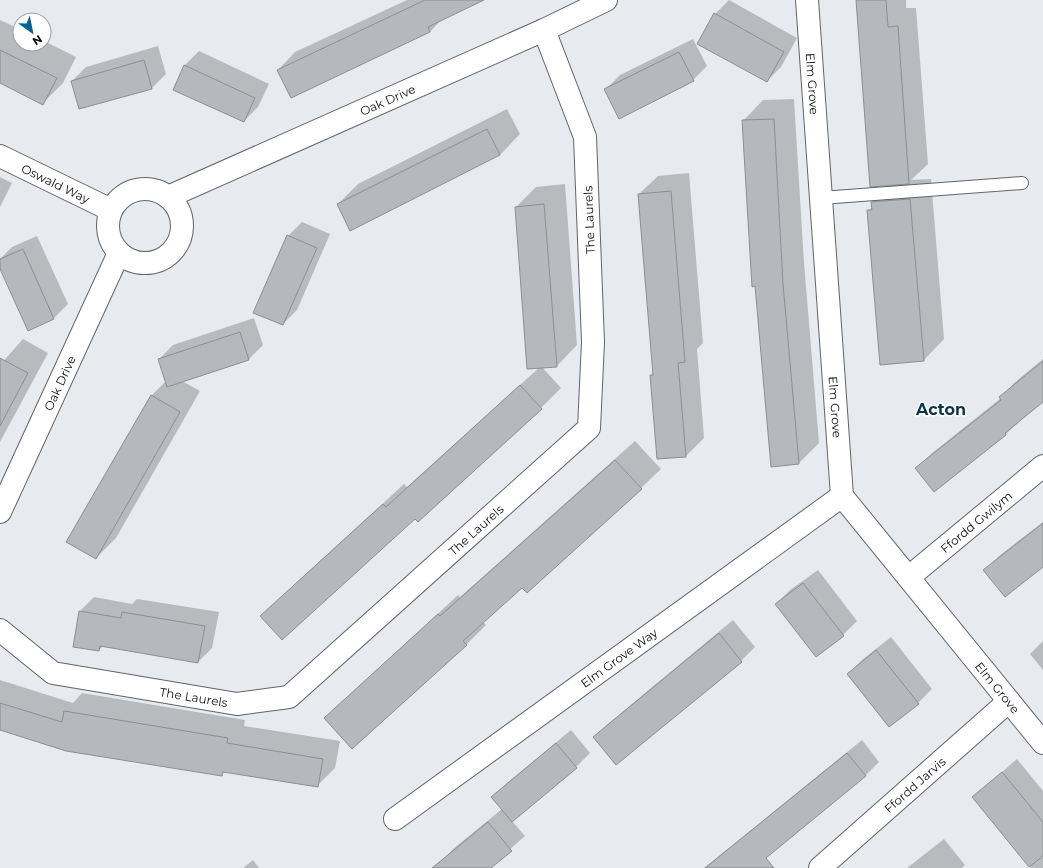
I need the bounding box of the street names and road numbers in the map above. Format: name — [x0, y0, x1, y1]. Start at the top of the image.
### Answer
street label: Elm Grove — [803, 52, 823, 115]
street label: Oak Drive — [357, 81, 417, 118]
street label: Oswald Way — [19, 160, 93, 206]
street label: The Laurels — [580, 185, 598, 255]
street label: Oak Drive — [40, 353, 78, 413]
street label: Elm Grove — [826, 376, 845, 438]
street label: Ffordd Gwilym — [937, 487, 1015, 556]
street label: The Laurels — [445, 501, 506, 558]
street label: Elm Grove Way — [577, 624, 660, 690]
street label: Elm Grove — [972, 659, 1023, 716]
street label: The Laurels — [159, 684, 229, 710]
street label: Ffordd Jarvis — [881, 753, 948, 816]

